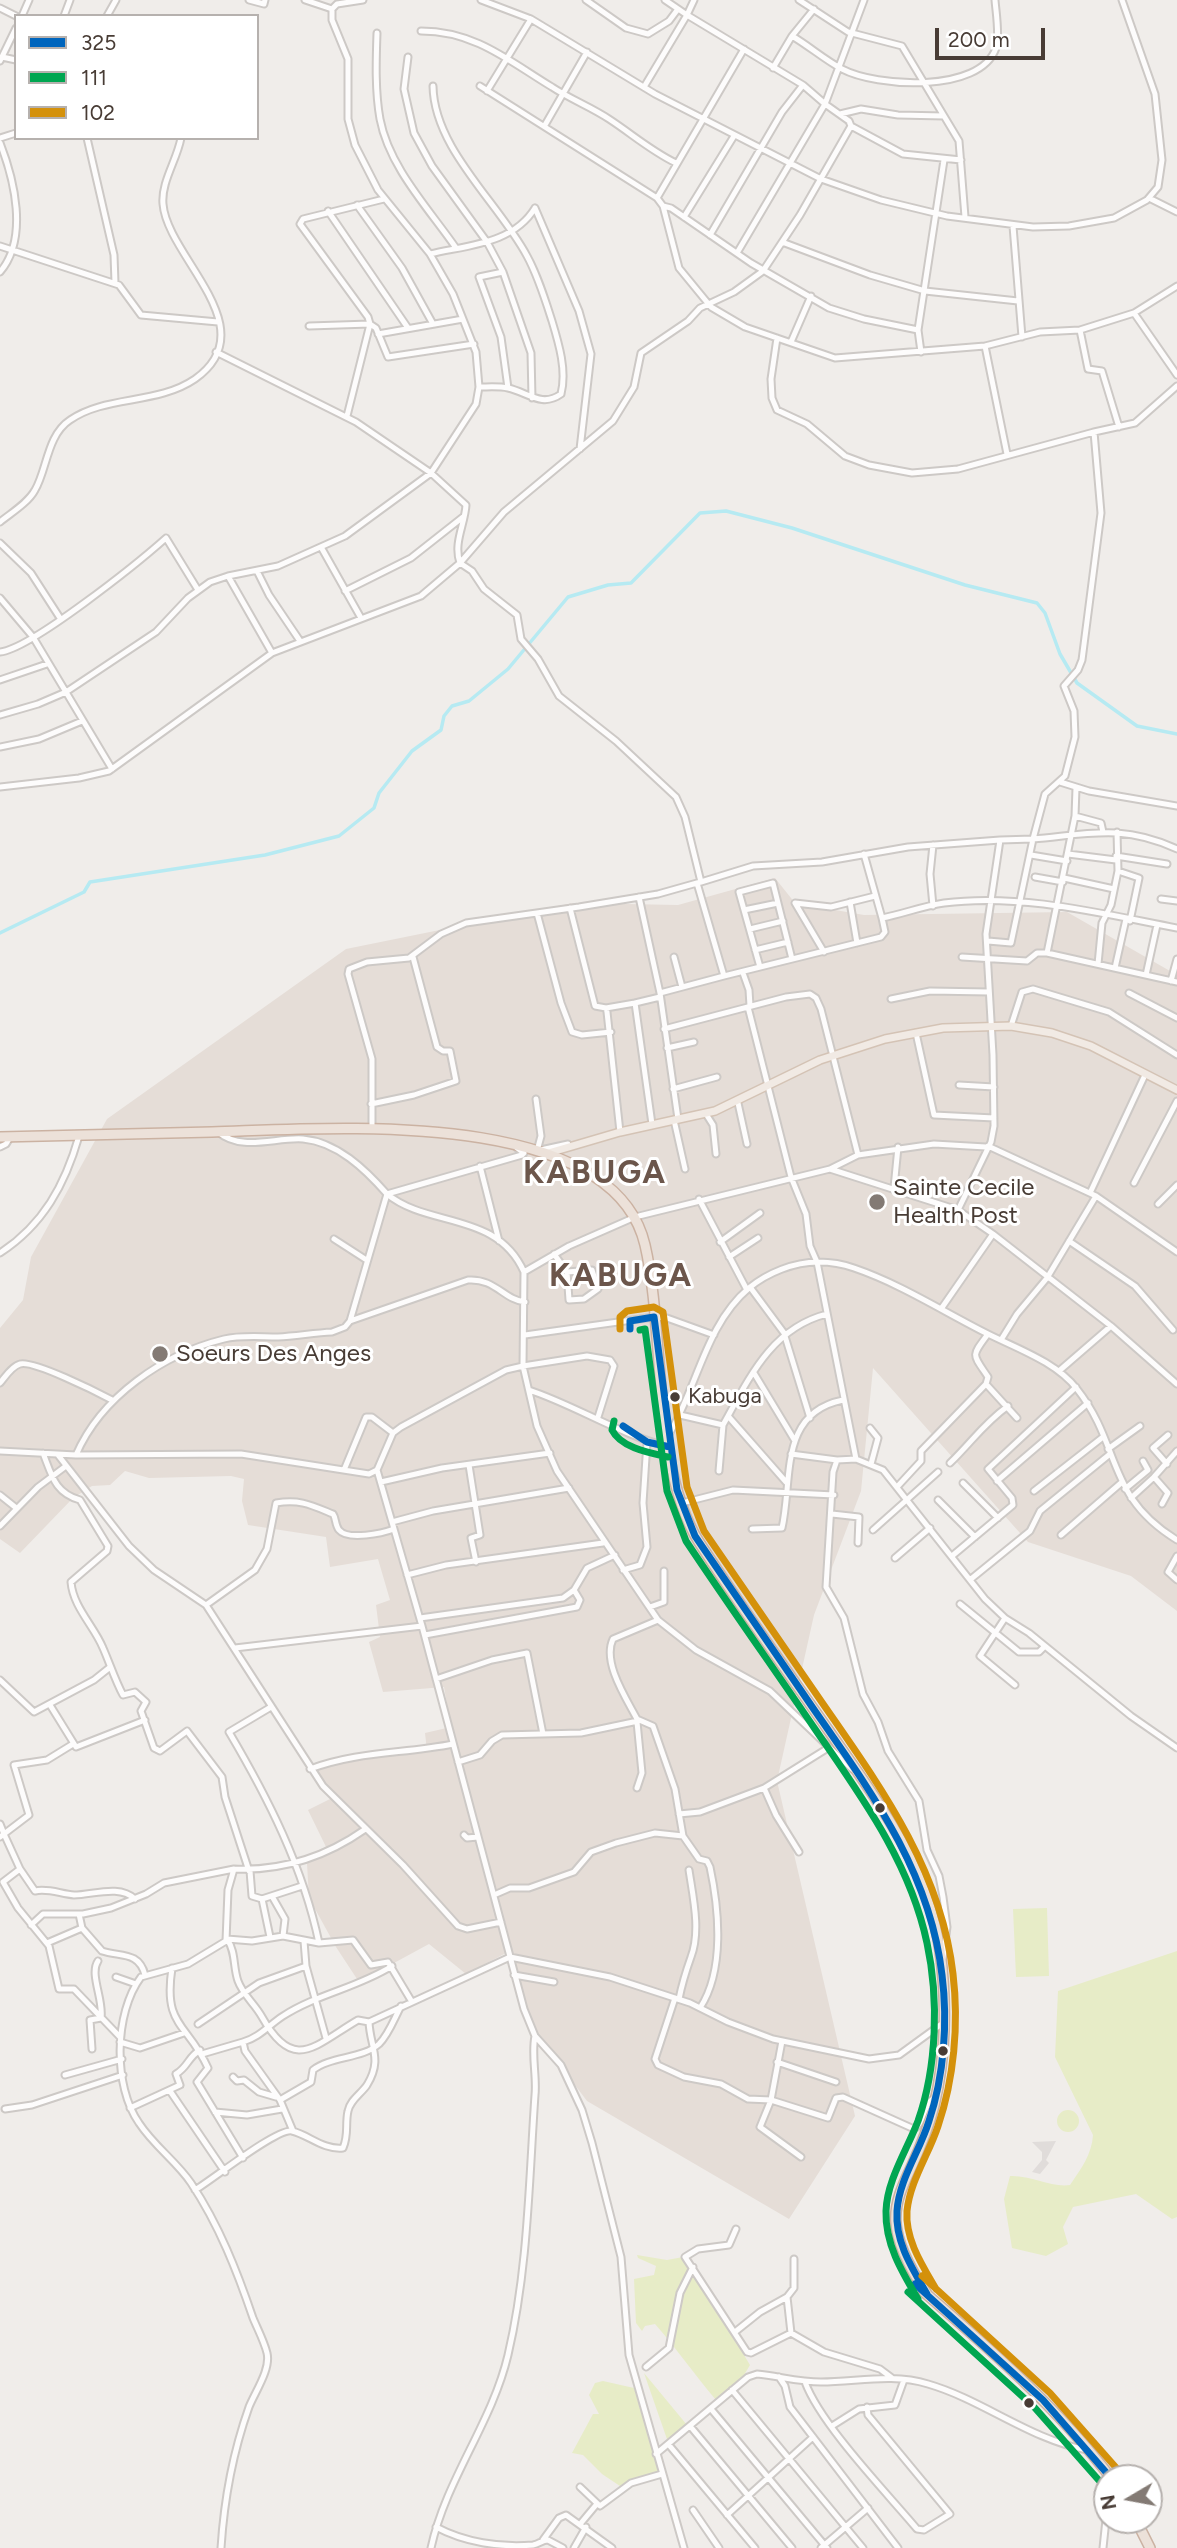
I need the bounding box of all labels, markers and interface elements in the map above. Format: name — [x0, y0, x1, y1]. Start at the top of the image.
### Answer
legend — [14, 14, 259, 140]
scale bar — [939, 14, 1049, 58]
text: 200 m — [948, 27, 1010, 52]
text: 325 — [81, 30, 116, 55]
text: 111 — [81, 65, 107, 90]
text: 102 — [81, 100, 115, 125]
district label: KABUGA — [524, 1155, 666, 1193]
place label: Sainte Cecile Health Post — [893, 1174, 1034, 1230]
marker: Sainte Cecile Health Post — [867, 1192, 887, 1212]
district label: KABUGA — [550, 1258, 692, 1296]
place label: Soeurs Des Anges — [176, 1340, 371, 1368]
marker: Soeurs Des Anges — [150, 1344, 170, 1364]
place label: Kabuga — [688, 1384, 762, 1410]
marker: Kabuga — [668, 1390, 682, 1404]
unlabelled marker — [873, 1801, 887, 1815]
unlabelled marker — [936, 2044, 950, 2058]
unlabelled marker — [1022, 2396, 1036, 2410]
north arrow — [1093, 2464, 1163, 2534]
text: N — [1096, 2493, 1121, 2512]

